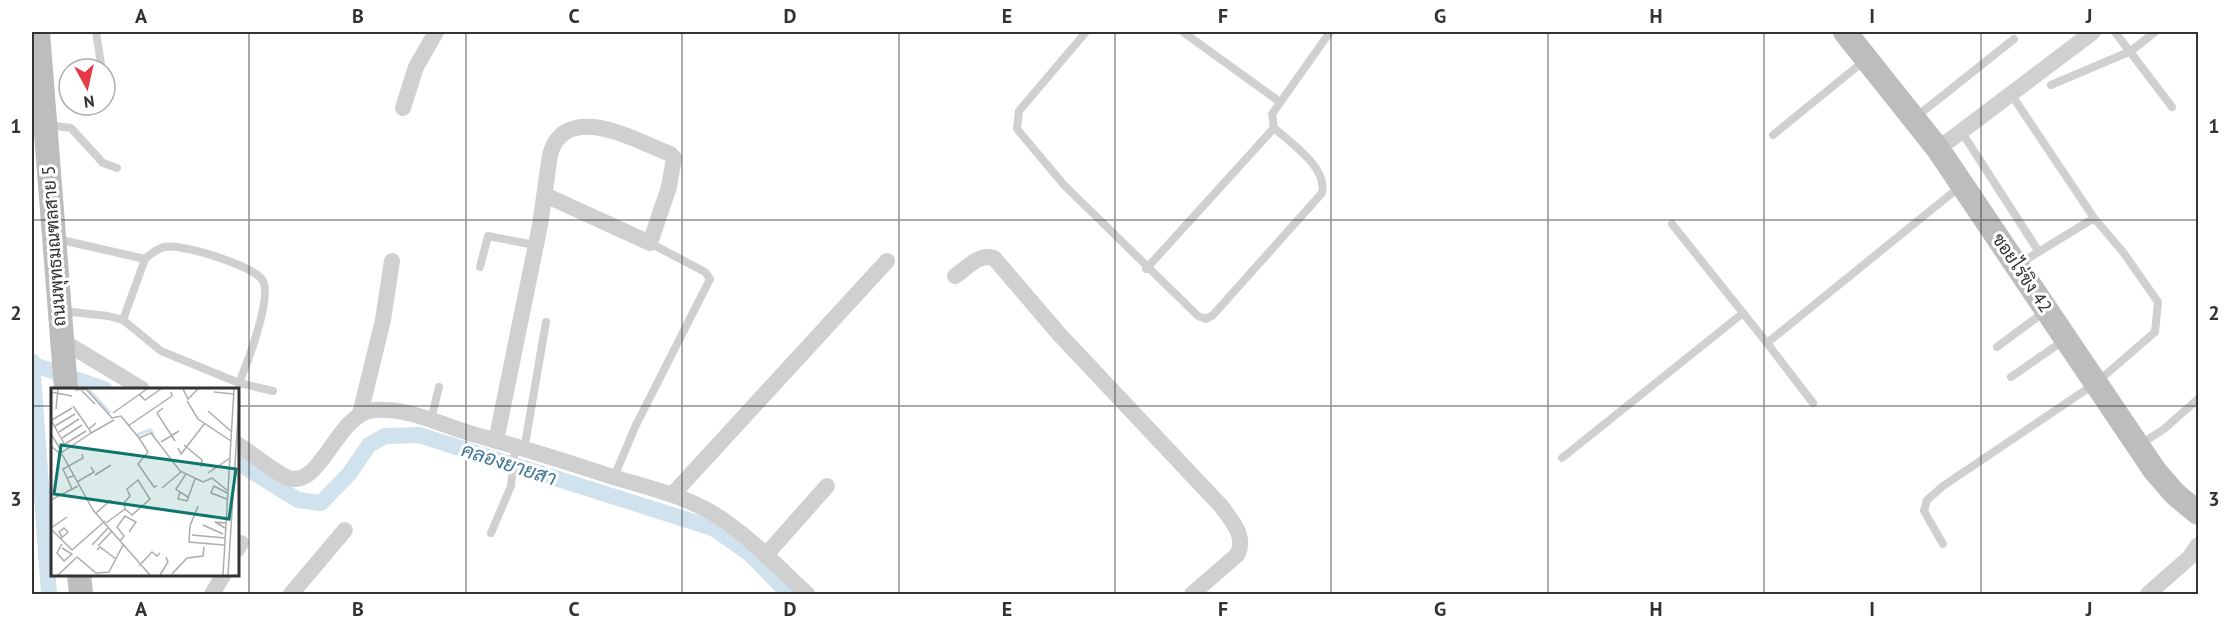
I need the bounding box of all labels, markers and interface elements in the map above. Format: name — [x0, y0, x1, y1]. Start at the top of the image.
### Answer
text: A — [135, 3, 148, 29]
text: B — [352, 3, 364, 29]
text: C — [568, 3, 580, 29]
text: D — [784, 3, 797, 29]
text: E — [1002, 3, 1012, 29]
text: F — [1218, 3, 1228, 29]
text: G — [1434, 3, 1446, 29]
text: H — [1649, 3, 1663, 29]
text: I — [1869, 3, 1875, 29]
text: J — [2085, 3, 2092, 29]
north arrow — [57, 57, 117, 117]
text: N — [82, 91, 96, 112]
text: 1 — [10, 113, 22, 139]
text: 1 — [2208, 113, 2220, 139]
street label: ถนนพุทธมณฑลสาย 5 — [36, 165, 72, 327]
street label: ซอยไร่ขิง 42 — [1987, 228, 2058, 317]
text: 2 — [10, 300, 22, 326]
text: 2 — [2208, 300, 2220, 326]
inset map — [51, 388, 238, 575]
water label: คลองยายสา — [458, 436, 560, 492]
text: 3 — [10, 486, 22, 512]
text: 3 — [2208, 486, 2220, 512]
text: A — [135, 596, 148, 622]
text: B — [352, 596, 364, 622]
text: C — [568, 596, 580, 622]
text: D — [784, 596, 797, 622]
text: E — [1002, 596, 1012, 622]
text: F — [1218, 596, 1228, 622]
text: G — [1434, 596, 1446, 622]
text: H — [1649, 596, 1663, 622]
text: I — [1869, 596, 1875, 622]
text: J — [2085, 596, 2092, 622]

